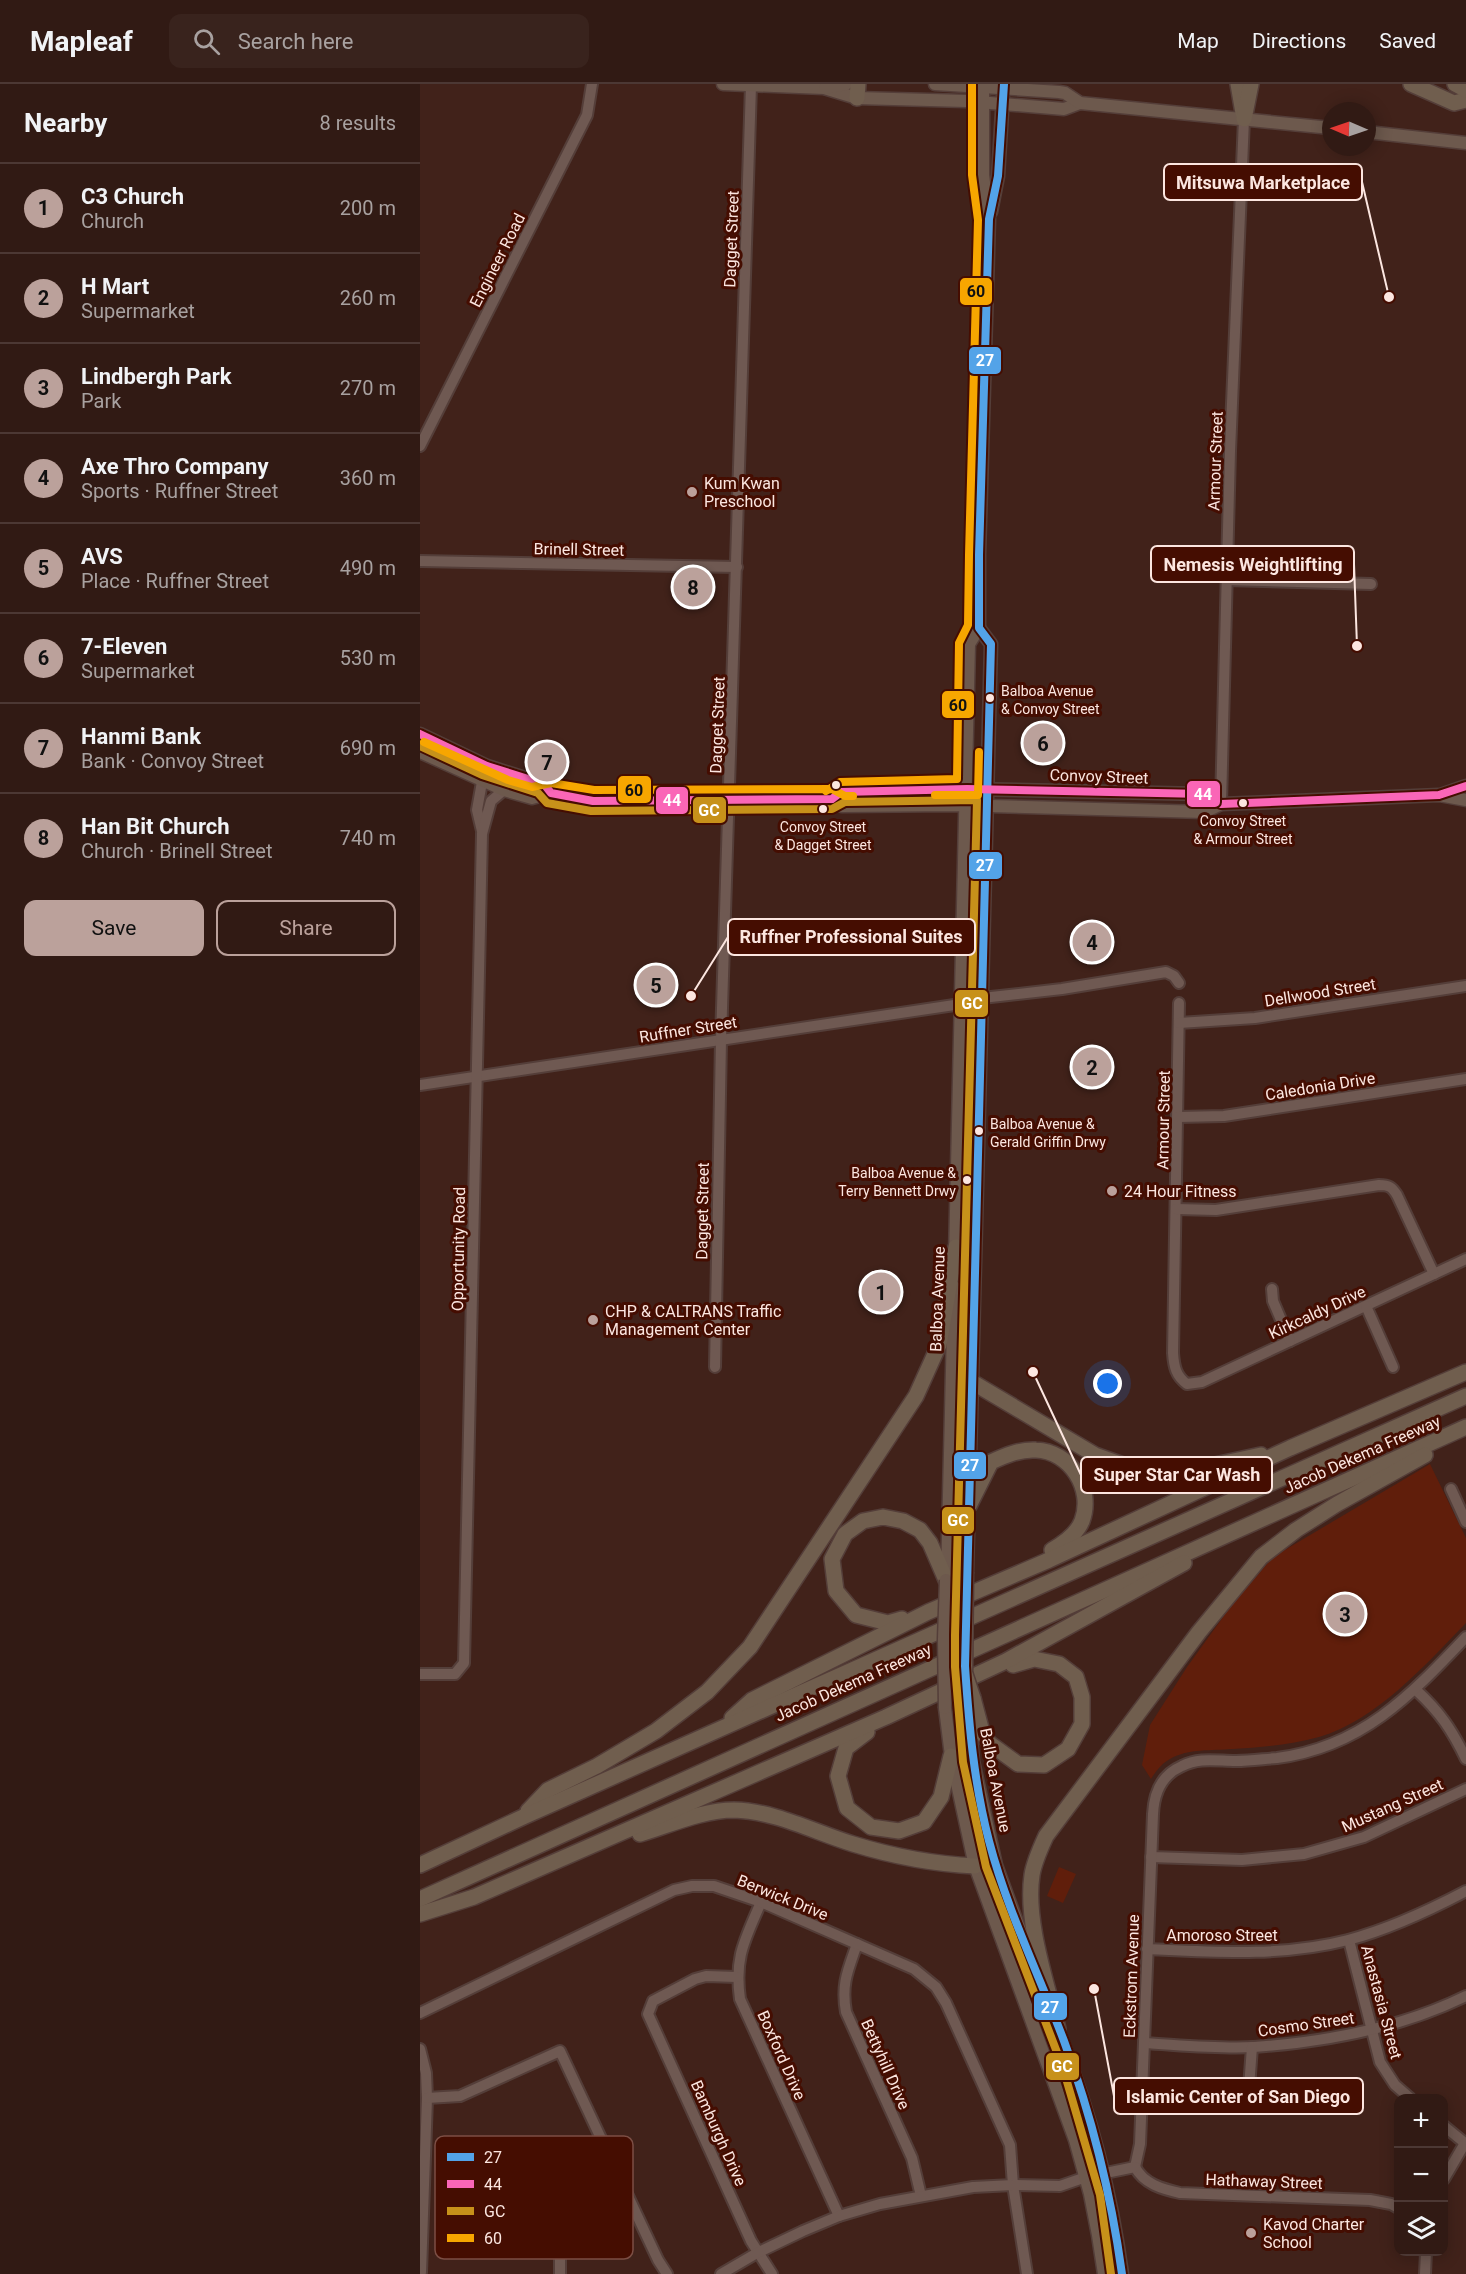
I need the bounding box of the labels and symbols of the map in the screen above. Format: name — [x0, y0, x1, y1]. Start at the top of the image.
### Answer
north arrow — [1322, 102, 1376, 156]
callout: Mitsuwa Marketplace — [1164, 164, 1362, 200]
text: Mitsuwa Marketplace — [1176, 172, 1350, 193]
street label: Dagget Street — [720, 190, 743, 288]
street label: Engineer Road — [466, 210, 529, 310]
line badge: 60 — [959, 277, 993, 306]
text: 60 — [967, 282, 985, 301]
line badge: 27 — [968, 346, 1002, 375]
text: 27 — [976, 351, 994, 370]
street label: Armour Street — [1204, 411, 1227, 511]
place label: Kum Kwan Preschool — [704, 474, 780, 511]
marker: Kum Kwan Preschool — [685, 485, 699, 499]
street label: Brinell Street — [534, 539, 624, 560]
callout: Nemesis Weightlifting — [1151, 546, 1354, 582]
text: Nemesis Weightlifting — [1163, 554, 1343, 575]
pin: 8 — [674, 564, 712, 610]
street label: Dagget Street — [706, 676, 729, 774]
place label: Balboa Avenue & Convoy Street — [1001, 683, 1100, 717]
line badge: 60 — [941, 690, 975, 719]
marker: Balboa Avenue & Convoy Street — [984, 692, 996, 704]
text: 60 — [949, 696, 967, 715]
pin: 6 — [1024, 720, 1062, 766]
pin: 7 — [528, 740, 566, 784]
street label: Convoy Street — [1049, 765, 1149, 788]
line badge: 60 — [617, 775, 652, 804]
unlabelled marker — [830, 779, 842, 791]
line badge: 44 — [1186, 780, 1221, 808]
text: 60 — [625, 781, 643, 800]
text: 44 — [1194, 785, 1212, 804]
line badge: 44 — [655, 786, 689, 815]
text: 44 — [663, 791, 681, 810]
line badge: GC — [692, 796, 727, 824]
marker: Convoy Street & Armour Street — [1237, 797, 1249, 809]
text: GC — [698, 801, 720, 820]
marker: Convoy Street & Dagget Street — [817, 803, 829, 815]
place label: Convoy Street & Armour Street — [1193, 813, 1293, 847]
place label: Convoy Street & Dagget Street — [774, 819, 872, 853]
line badge: 27 — [968, 851, 1003, 880]
text: 27 — [976, 856, 994, 875]
callout: Ruffner Professional Suites — [728, 919, 975, 955]
pin: 4 — [1072, 920, 1112, 964]
text: Ruffner Professional Suites — [740, 926, 962, 947]
pin: 5 — [636, 962, 676, 1008]
street label: Dellwood Street — [1263, 974, 1377, 1011]
line badge: GC — [954, 989, 989, 1018]
text: GC — [961, 994, 983, 1013]
street label: Ruffner Street — [638, 1012, 738, 1047]
pin: 2 — [1072, 1044, 1112, 1090]
street label: Caledonia Drive — [1264, 1068, 1376, 1105]
street label: Armour Street — [1153, 1070, 1174, 1170]
place label: Balboa Avenue & Gerald Griffin Drwy — [990, 1116, 1106, 1150]
marker: Balboa Avenue & Gerald Griffin Drwy — [973, 1125, 985, 1137]
street label: Dagget Street — [692, 1162, 713, 1260]
place label: Balboa Avenue & Terry Bennett Drwy — [838, 1165, 956, 1199]
marker: Balboa Avenue & Terry Bennett Drwy — [961, 1174, 973, 1186]
place label: 24 Hour Fitness — [1124, 1182, 1237, 1201]
marker: 24 Hour Fitness — [1105, 1184, 1119, 1198]
street label: Opportunity Road — [448, 1187, 469, 1311]
street label: Balboa Avenue — [926, 1246, 949, 1352]
pin: 1 — [862, 1270, 900, 1314]
street label: Kirkcaldy Drive — [1266, 1282, 1369, 1343]
place label: CHP & CALTRANS Traffic Management Center — [605, 1302, 781, 1339]
marker: CHP & CALTRANS Traffic Management Center — [586, 1313, 600, 1327]
your location — [1093, 1369, 1122, 1398]
street label: Jacob Dekema Freeway — [1281, 1411, 1444, 1498]
line badge: 27 — [953, 1451, 987, 1480]
text: 27 — [961, 1456, 979, 1475]
callout: Super Star Car Wash — [1081, 1457, 1272, 1493]
text: Super Star Car Wash — [1094, 1464, 1260, 1485]
line badge: GC — [941, 1506, 975, 1535]
text: GC — [947, 1511, 969, 1530]
pin: 3 — [1326, 1592, 1364, 1636]
street label: Jacob Dekema Freeway — [772, 1639, 935, 1726]
street label: Balboa Avenue — [976, 1726, 1015, 1834]
street label: Mustang Street — [1339, 1775, 1446, 1836]
street label: Berwick Drive — [735, 1871, 831, 1924]
street label: Eckstrom Avenue — [1120, 1914, 1143, 2038]
street label: Amoroso Street — [1166, 1926, 1278, 1945]
street label: Anastasia Street — [1357, 1943, 1406, 2061]
line badge: 27 — [1033, 1992, 1068, 2021]
text: 27 — [1041, 1998, 1059, 2017]
street label: Boxford Drive — [753, 2008, 810, 2103]
street label: Cosmo Street — [1257, 2008, 1355, 2041]
street label: Bettyhill Drive — [857, 2016, 914, 2112]
line badge: GC — [1045, 2052, 1080, 2081]
text: GC — [1051, 2057, 1073, 2076]
street label: Bamburgh Drive — [687, 2077, 750, 2189]
callout: Islamic Center of San Diego — [1114, 2078, 1363, 2114]
text: Islamic Center of San Diego — [1126, 2086, 1350, 2107]
legend — [435, 2136, 633, 2259]
text: 27 — [484, 2148, 502, 2167]
street label: Hathaway Street — [1205, 2170, 1323, 2193]
text: 44 — [484, 2175, 502, 2194]
text: GC — [484, 2202, 505, 2221]
place label: Kavod Charter School — [1263, 2215, 1365, 2252]
marker: Kavod Charter School — [1244, 2226, 1258, 2240]
text: 60 — [484, 2229, 502, 2248]

